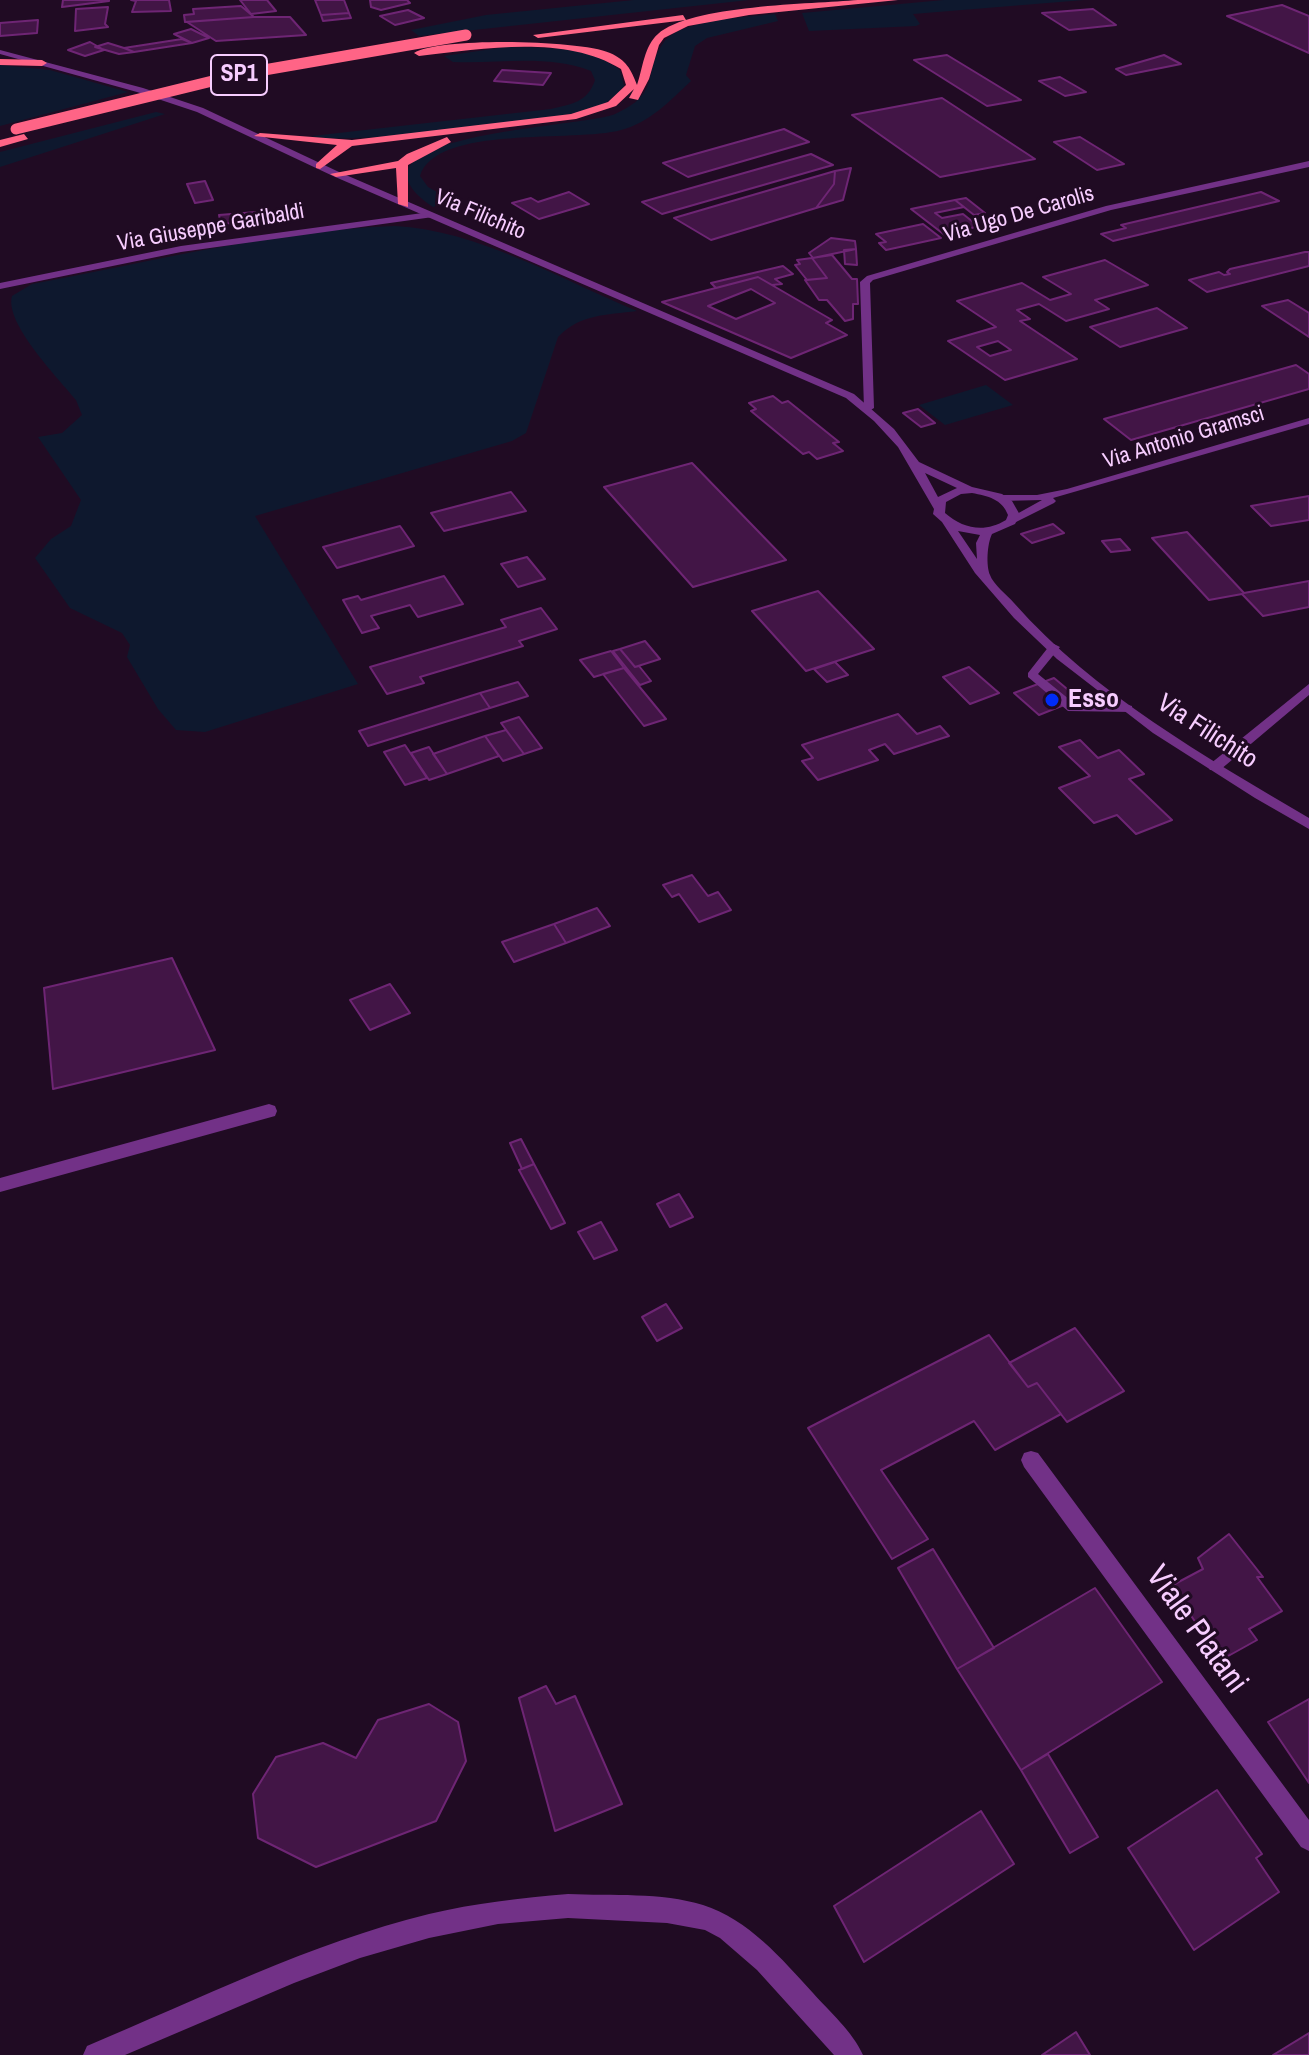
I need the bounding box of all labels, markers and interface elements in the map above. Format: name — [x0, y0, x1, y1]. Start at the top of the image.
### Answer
road number: SP1 — [211, 55, 267, 95]
street label: Via Ugo De Carolis — [941, 181, 1097, 249]
street label: Via Filichito — [431, 184, 529, 246]
street label: Via Giuseppe Garibaldi — [116, 199, 306, 257]
street label: Via Antonio Gramsci — [1100, 401, 1268, 475]
place label: Esso — [1068, 684, 1119, 716]
street label: Via Filichito — [1151, 688, 1263, 776]
marker: Esso — [1043, 691, 1061, 709]
street label: Viale Platani — [1137, 1559, 1255, 1701]

